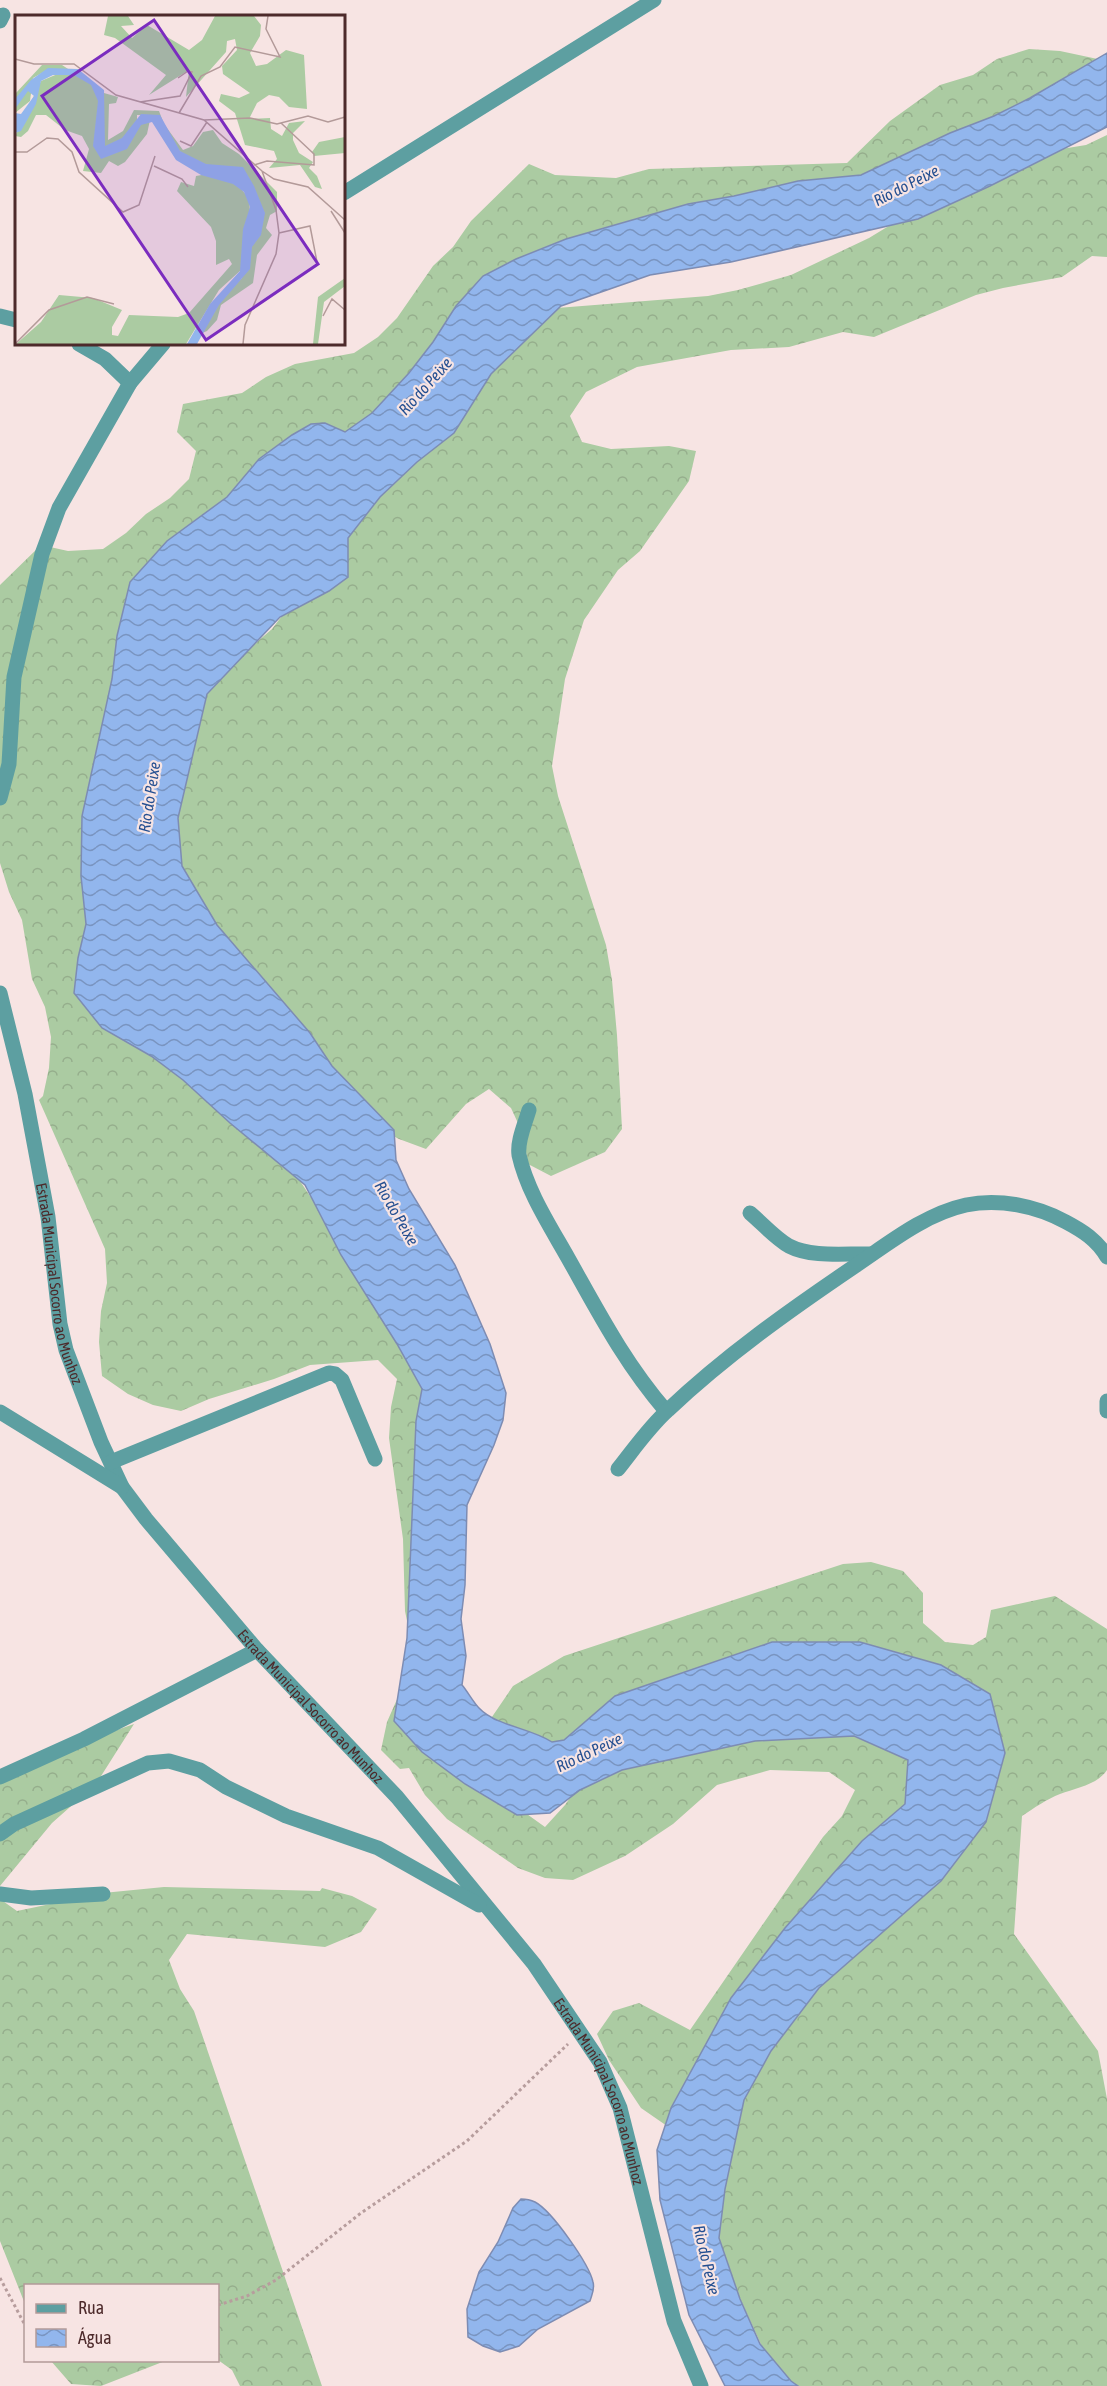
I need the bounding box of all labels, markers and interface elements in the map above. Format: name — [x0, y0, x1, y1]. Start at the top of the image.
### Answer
inset map — [15, 15, 345, 345]
water label: Rio do Peixe — [870, 161, 942, 209]
water label: Rio do Peixe — [395, 354, 455, 418]
water label: Rio do Peixe — [135, 761, 163, 833]
water label: Rio do Peixe — [371, 1178, 423, 1248]
street label: Estrada Municipal Socorro ao Munhoz — [33, 1181, 87, 1387]
street label: Estrada Municipal Socorro ao Munhoz — [235, 1626, 388, 1787]
water label: Rio do Peixe — [553, 1729, 625, 1775]
street label: Estrada Municipal Socorro ao Munhoz — [551, 1994, 648, 2187]
water label: Rio do Peixe — [690, 2223, 724, 2297]
legend — [24, 2284, 219, 2362]
text: Rua — [78, 2297, 104, 2318]
text: Água — [78, 2327, 112, 2348]

